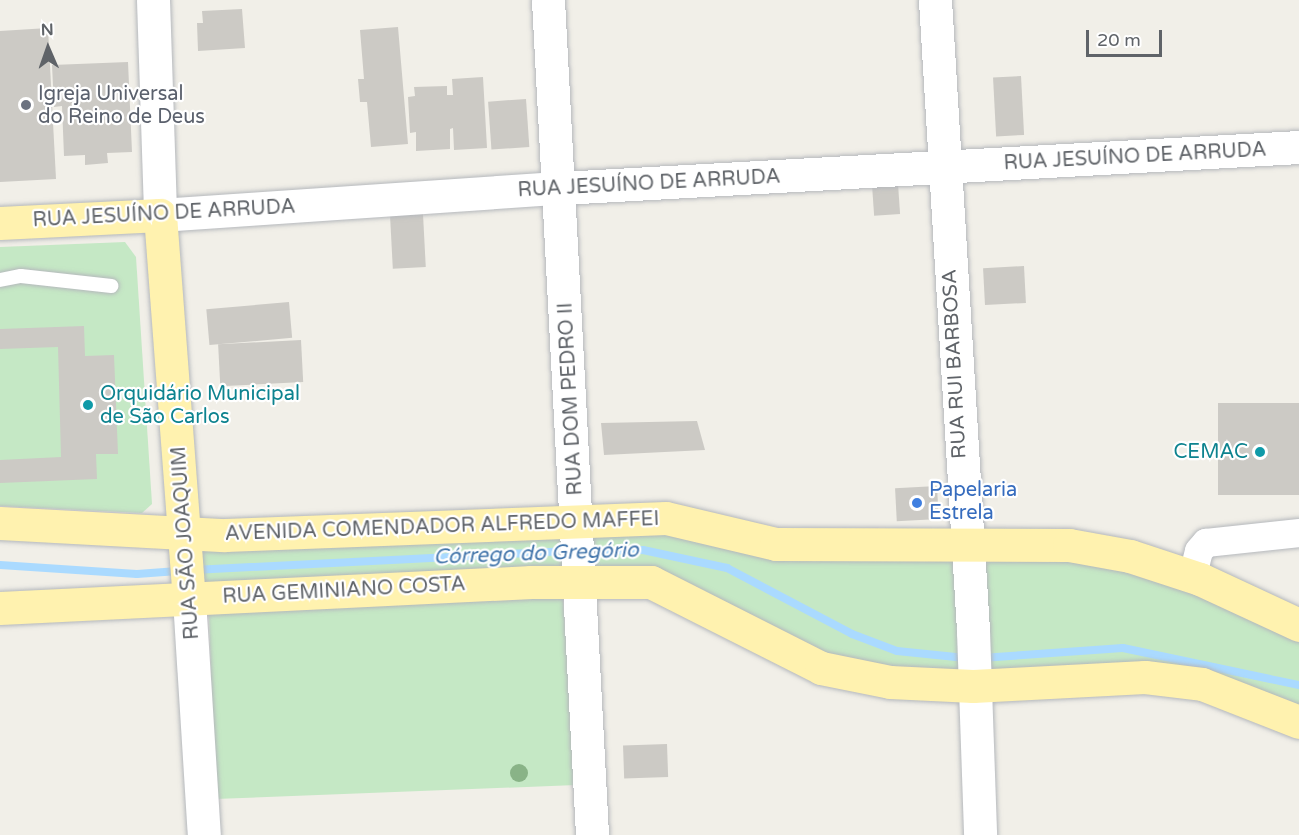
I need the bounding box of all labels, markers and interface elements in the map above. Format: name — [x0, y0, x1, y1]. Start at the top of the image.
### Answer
north arrow — [18, 18, 78, 78]
scale bar — [1089, 18, 1166, 56]
text: N — [41, 20, 54, 40]
text: 20 m — [1097, 29, 1141, 51]
place label: Igreja Universal do Reino de Deus — [38, 82, 205, 129]
marker: Igreja Universal do Reino de Deus — [19, 98, 33, 112]
street label: RUA JESUÍNO DE ARRUDA — [1003, 138, 1267, 176]
street label: RUA JESUÍNO DE ARRUDA — [517, 165, 781, 203]
street label: RUA JESUÍNO DE ARRUDA — [32, 195, 296, 233]
street label: RUA RUI BARBOSA — [938, 269, 972, 459]
street label: RUA DOM PEDRO II — [554, 302, 588, 496]
place label: Orquidário Municipal de São Carlos — [100, 382, 300, 429]
marker: Orquidário Municipal de São Carlos — [81, 398, 95, 412]
place label: CEMAC — [1173, 440, 1248, 464]
street label: RUA SÃO JOAQUIM — [167, 445, 205, 641]
marker: CEMAC — [1253, 445, 1267, 459]
place label: Papelaria Estrela — [929, 479, 1017, 526]
marker: Papelaria Estrela — [910, 496, 924, 510]
street label: AVENIDA COMENDADOR ALFREDO MAFFEI — [224, 507, 660, 547]
water label: Córrego do Gregório — [433, 538, 639, 570]
street label: RUA GEMINIANO COSTA — [222, 573, 466, 609]

